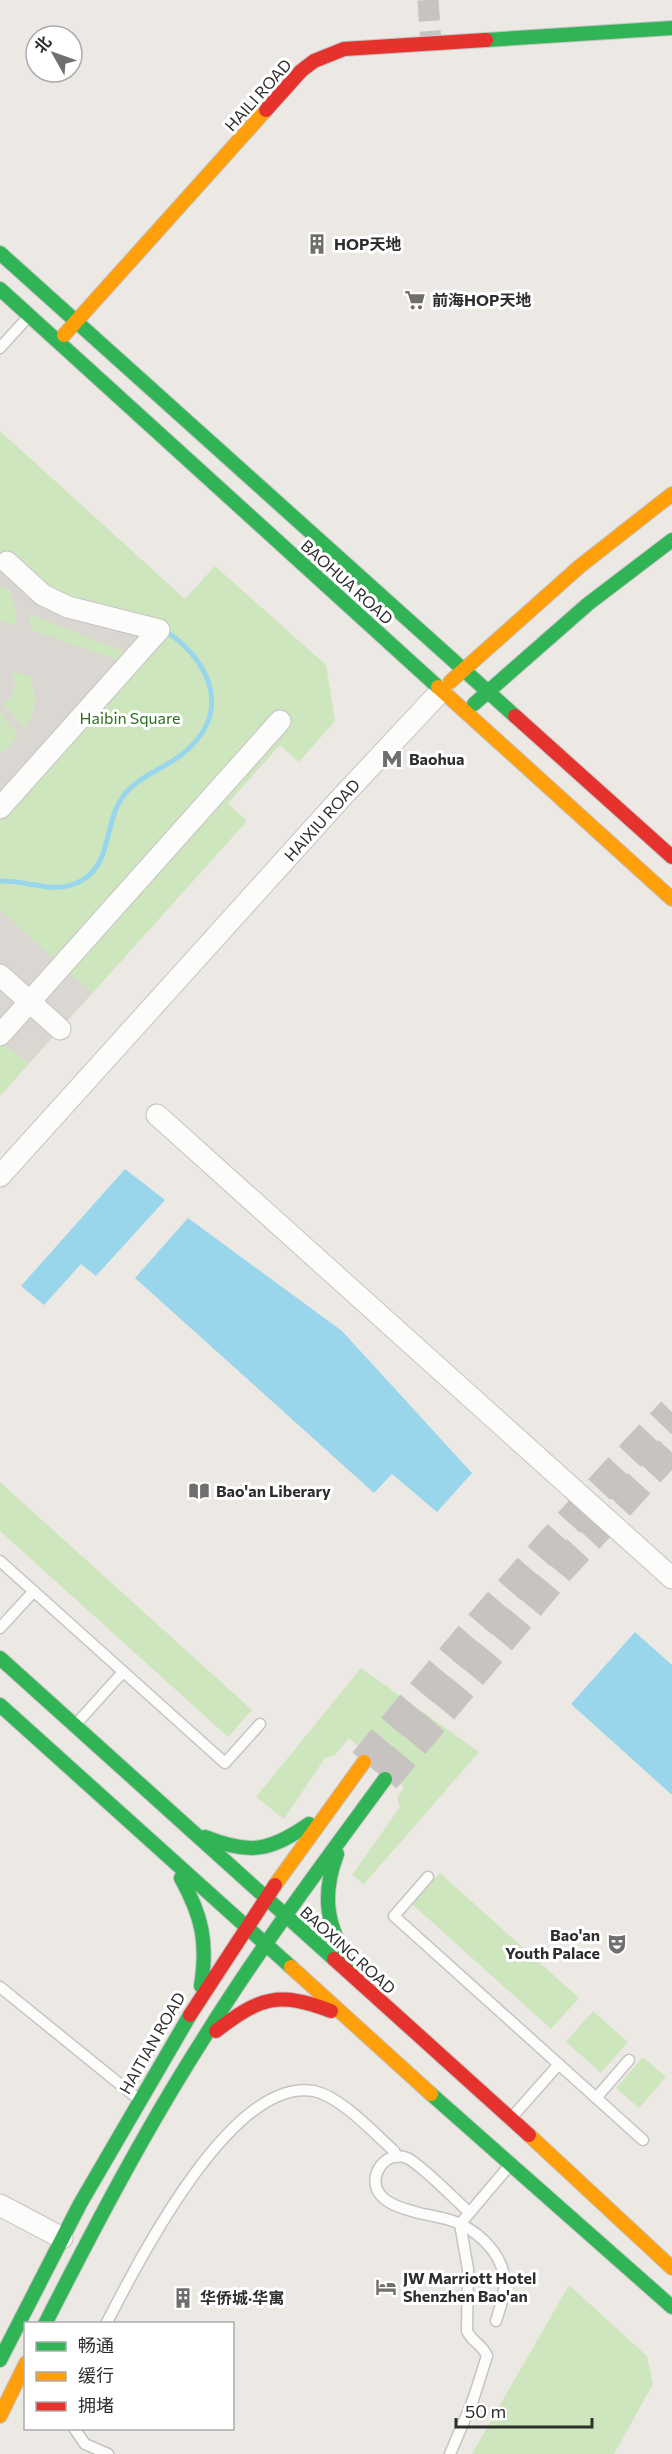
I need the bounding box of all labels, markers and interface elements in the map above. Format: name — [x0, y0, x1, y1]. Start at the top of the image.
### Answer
north arrow — [24, 24, 84, 84]
text: 北 — [30, 32, 55, 56]
street label: HAILI ROAD — [220, 55, 295, 134]
building icon: HOP天地 — [305, 232, 329, 256]
place label: HOP天地 — [334, 234, 401, 253]
supermarket icon: 前海HOP天地 — [403, 288, 427, 312]
place label: 前海HOP天地 — [432, 290, 531, 309]
street label: BAOHUA ROAD — [297, 535, 397, 628]
park label: Haibin Square — [80, 708, 180, 727]
metro station icon: Baohua — [380, 747, 404, 771]
place label: Baohua — [409, 749, 464, 768]
street label: HAIXIU ROAD — [280, 775, 363, 864]
library icon: Bao'an Liberary — [187, 1479, 211, 1503]
place label: Bao'an Liberary — [216, 1481, 331, 1500]
street label: BAOXING ROAD — [297, 1902, 400, 1997]
place label: Bao'an Youth Palace — [505, 1925, 600, 1962]
theatre icon: Bao'an Youth Palace — [605, 1932, 629, 1956]
street label: HAITIAN ROAD — [115, 1989, 188, 2097]
place label: JW Marriott Hotel Shenzhen Bao'an — [403, 2268, 536, 2305]
hotel icon: JW Marriott Hotel Shenzhen Bao'an — [374, 2275, 398, 2299]
building icon: 华侨城·华寓 — [171, 2286, 195, 2310]
place label: 华侨城·华寓 — [200, 2288, 284, 2307]
legend — [24, 2322, 234, 2430]
text: 畅通 — [78, 2334, 114, 2356]
text: 缓行 — [78, 2364, 114, 2386]
scale bar — [456, 2391, 592, 2429]
text: 拥堵 — [78, 2394, 114, 2416]
text: 50 m — [465, 2400, 506, 2422]

